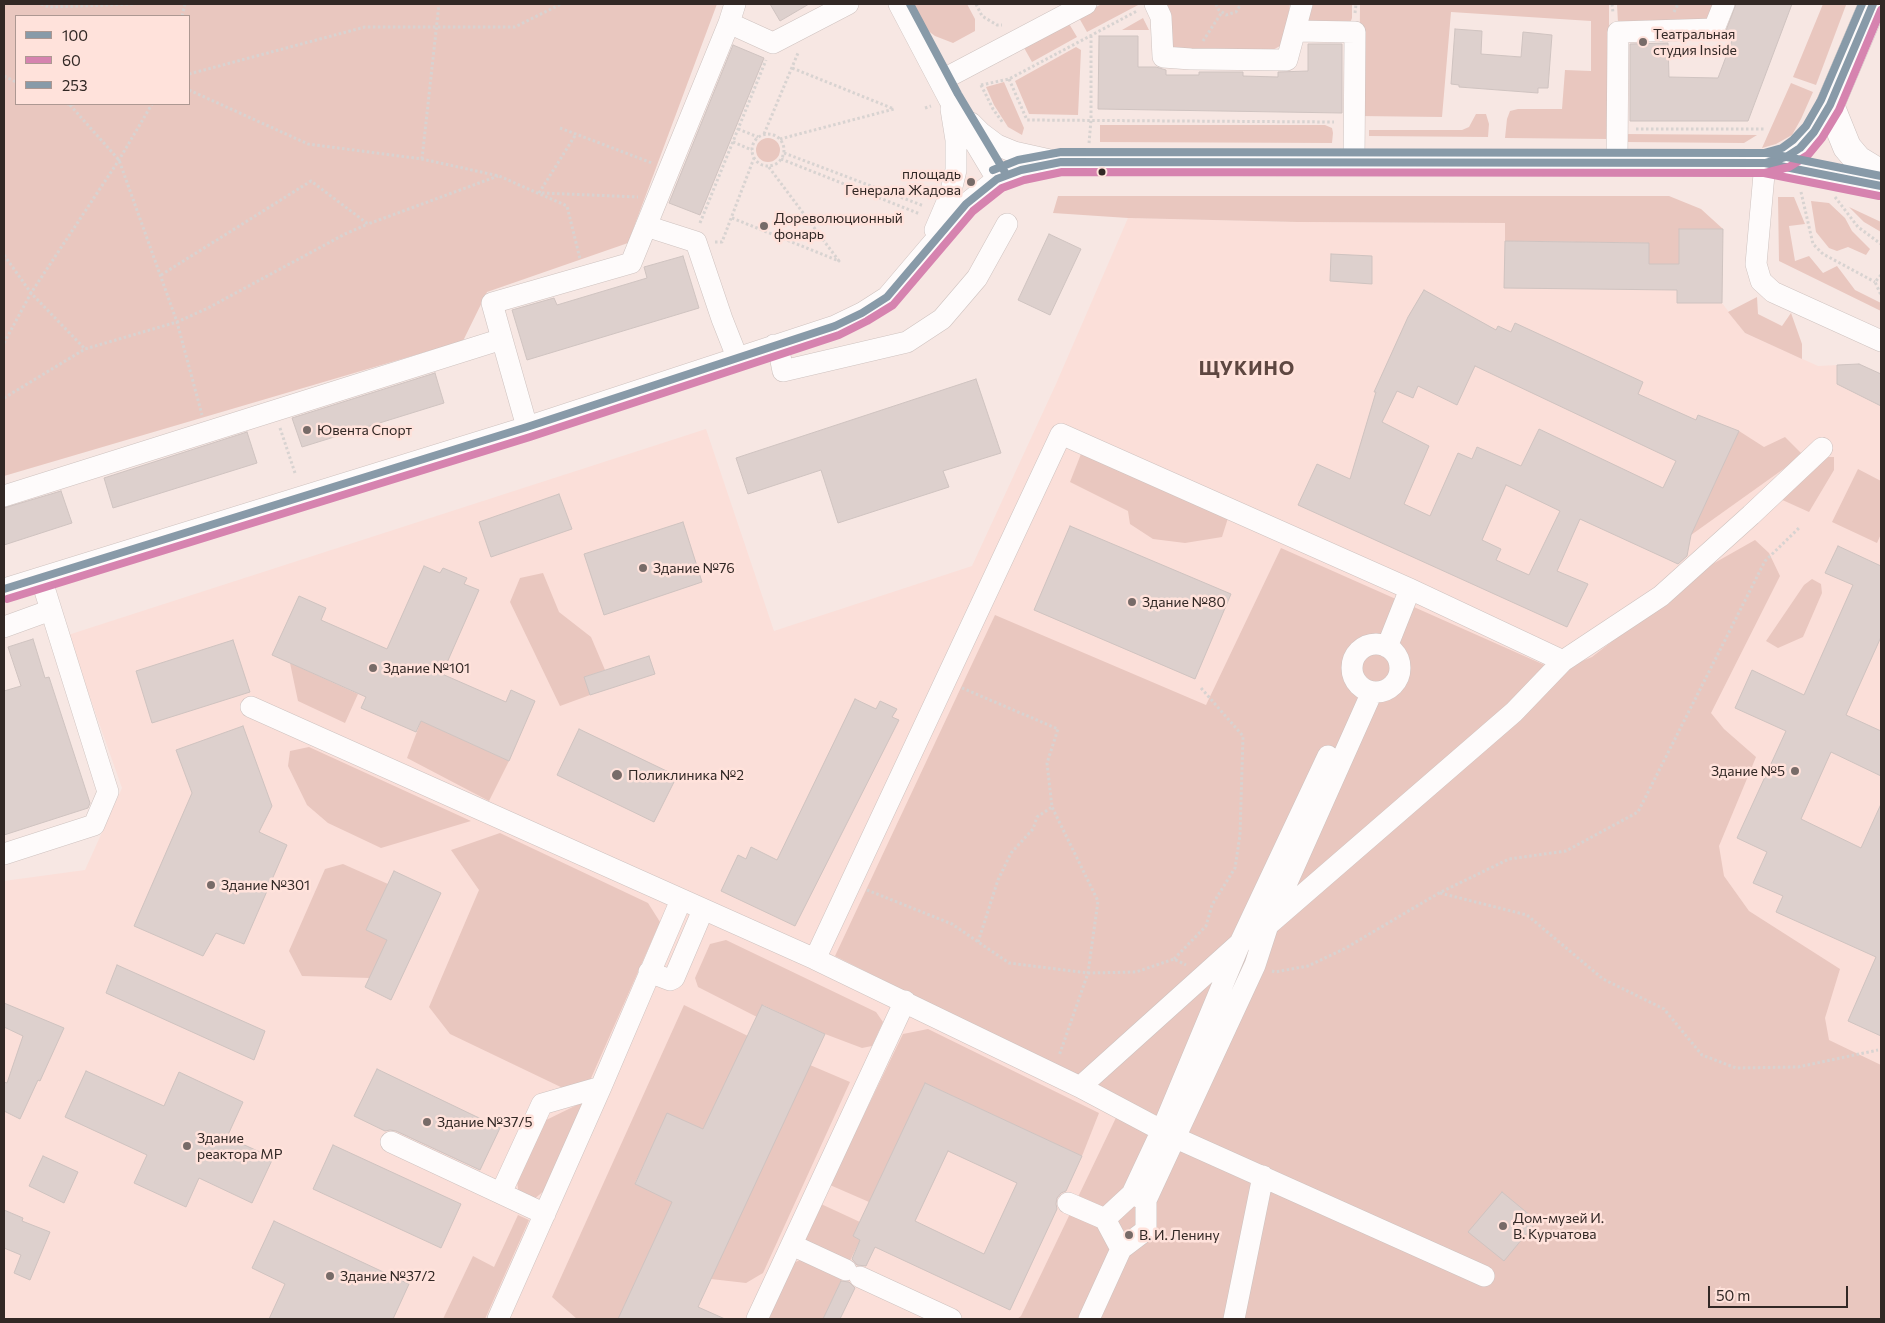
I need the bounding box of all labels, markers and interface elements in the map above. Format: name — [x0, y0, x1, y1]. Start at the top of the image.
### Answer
legend — [15, 15, 190, 105]
text: 100 — [62, 26, 88, 44]
place label: Театральная студия Inside — [1653, 26, 1737, 58]
marker: Театральная студия Inside — [1637, 36, 1649, 48]
text: 60 — [62, 51, 81, 69]
text: 253 — [62, 76, 88, 94]
place label: площадь Генерала Жадова — [845, 166, 961, 198]
unlabelled marker — [1097, 167, 1107, 177]
marker: площадь Генерала Жадова — [965, 176, 977, 188]
place label: Дореволюционный фонарь — [774, 210, 903, 242]
marker: Дореволюционный фонарь — [758, 220, 770, 232]
district label: ЩУКИНО — [1198, 358, 1296, 380]
place label: Ювента Спорт — [317, 422, 412, 438]
marker: Ювента Спорт — [301, 424, 313, 436]
place label: Здание №76 — [653, 560, 735, 576]
marker: Здание №76 — [637, 562, 649, 574]
place label: Здание №80 — [1142, 594, 1226, 610]
marker: Здание №80 — [1126, 596, 1138, 608]
place label: Здание №101 — [383, 660, 470, 676]
marker: Здание №101 — [367, 662, 379, 674]
place label: Здание №5 — [1711, 763, 1785, 779]
marker: Здание №5 — [1789, 765, 1801, 777]
place label: Поликлиника №2 — [628, 767, 744, 783]
marker: Поликлиника №2 — [610, 768, 624, 782]
place label: Здание №301 — [221, 877, 310, 893]
marker: Здание №301 — [205, 879, 217, 891]
place label: Здание №37/5 — [437, 1114, 533, 1130]
marker: Здание №37/5 — [421, 1116, 433, 1128]
place label: Здание реактора МР — [197, 1130, 282, 1162]
marker: Здание реактора МР — [181, 1140, 193, 1152]
place label: Дом-музей И. В. Курчатова — [1513, 1210, 1604, 1242]
marker: Дом-музей И. В. Курчатова — [1497, 1220, 1509, 1232]
place label: В. И. Ленину — [1139, 1227, 1220, 1243]
marker: В. И. Ленину — [1123, 1229, 1135, 1241]
place label: Здание №37/2 — [340, 1268, 435, 1284]
marker: Здание №37/2 — [324, 1270, 336, 1282]
scale bar — [1710, 1276, 1850, 1308]
text: 50 m — [1716, 1286, 1750, 1304]

